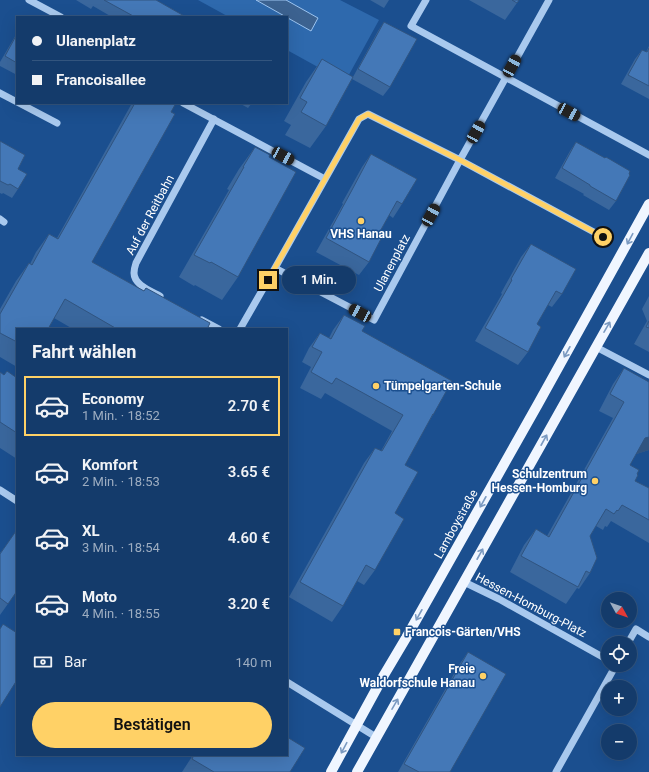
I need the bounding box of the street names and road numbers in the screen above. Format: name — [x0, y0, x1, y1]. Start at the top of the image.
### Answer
street label: Auf der Reitbahn — [123, 173, 177, 257]
street label: Ulanenplatz — [371, 232, 413, 294]
street label: Lamboystraße — [431, 487, 481, 561]
street label: Hessen-Homburg-Platz — [473, 570, 589, 640]

